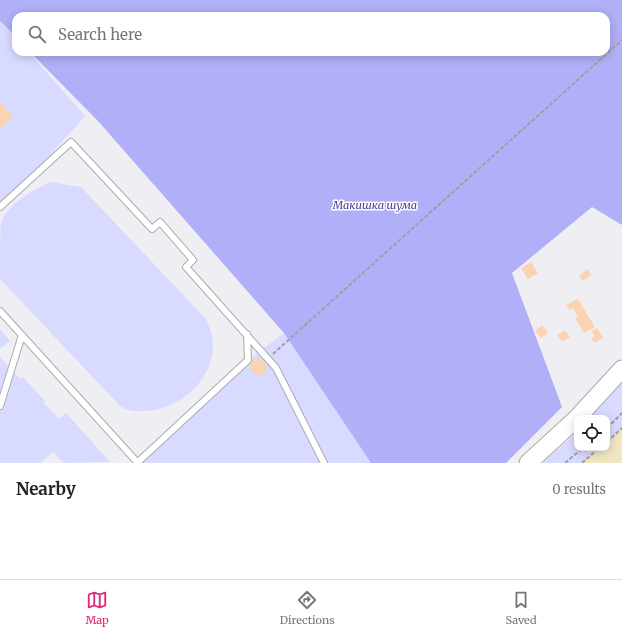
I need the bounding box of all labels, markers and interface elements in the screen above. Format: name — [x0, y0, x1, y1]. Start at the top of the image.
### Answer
search box — [12, 12, 610, 56]
icon: search — [26, 23, 48, 45]
text: Search here — [58, 25, 142, 44]
park label: Макишка шума — [332, 198, 417, 212]
map controls — [574, 415, 610, 451]
button: locate — [574, 415, 610, 451]
text: Nearby — [16, 478, 76, 500]
text: 0 results — [552, 481, 606, 498]
tab: Map — [85, 589, 109, 627]
tab: Directions — [280, 589, 335, 627]
tab: Saved — [505, 589, 537, 627]

